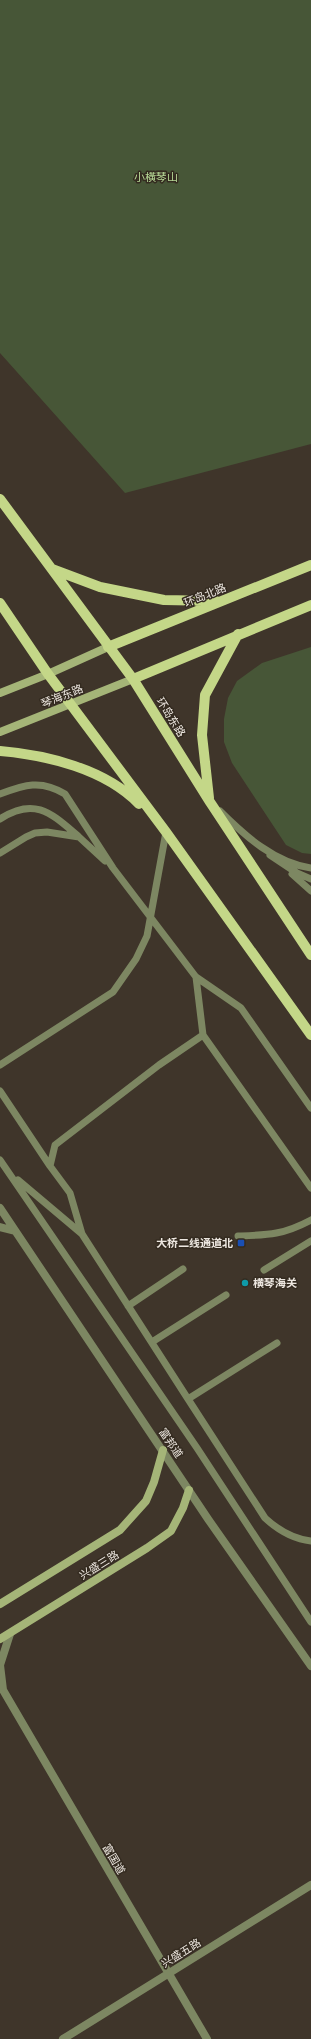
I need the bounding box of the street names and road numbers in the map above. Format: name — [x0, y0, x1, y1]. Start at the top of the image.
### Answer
street label: 环岛北路 — [182, 579, 228, 611]
street label: 琴海东路 — [39, 680, 85, 712]
street label: 环岛东路 — [153, 694, 189, 740]
street label: 富邦道 — [155, 1425, 187, 1461]
street label: 兴盛三路 — [76, 1547, 122, 1583]
street label: 富国道 — [99, 1841, 129, 1877]
street label: 兴盛五路 — [158, 1935, 204, 1971]

